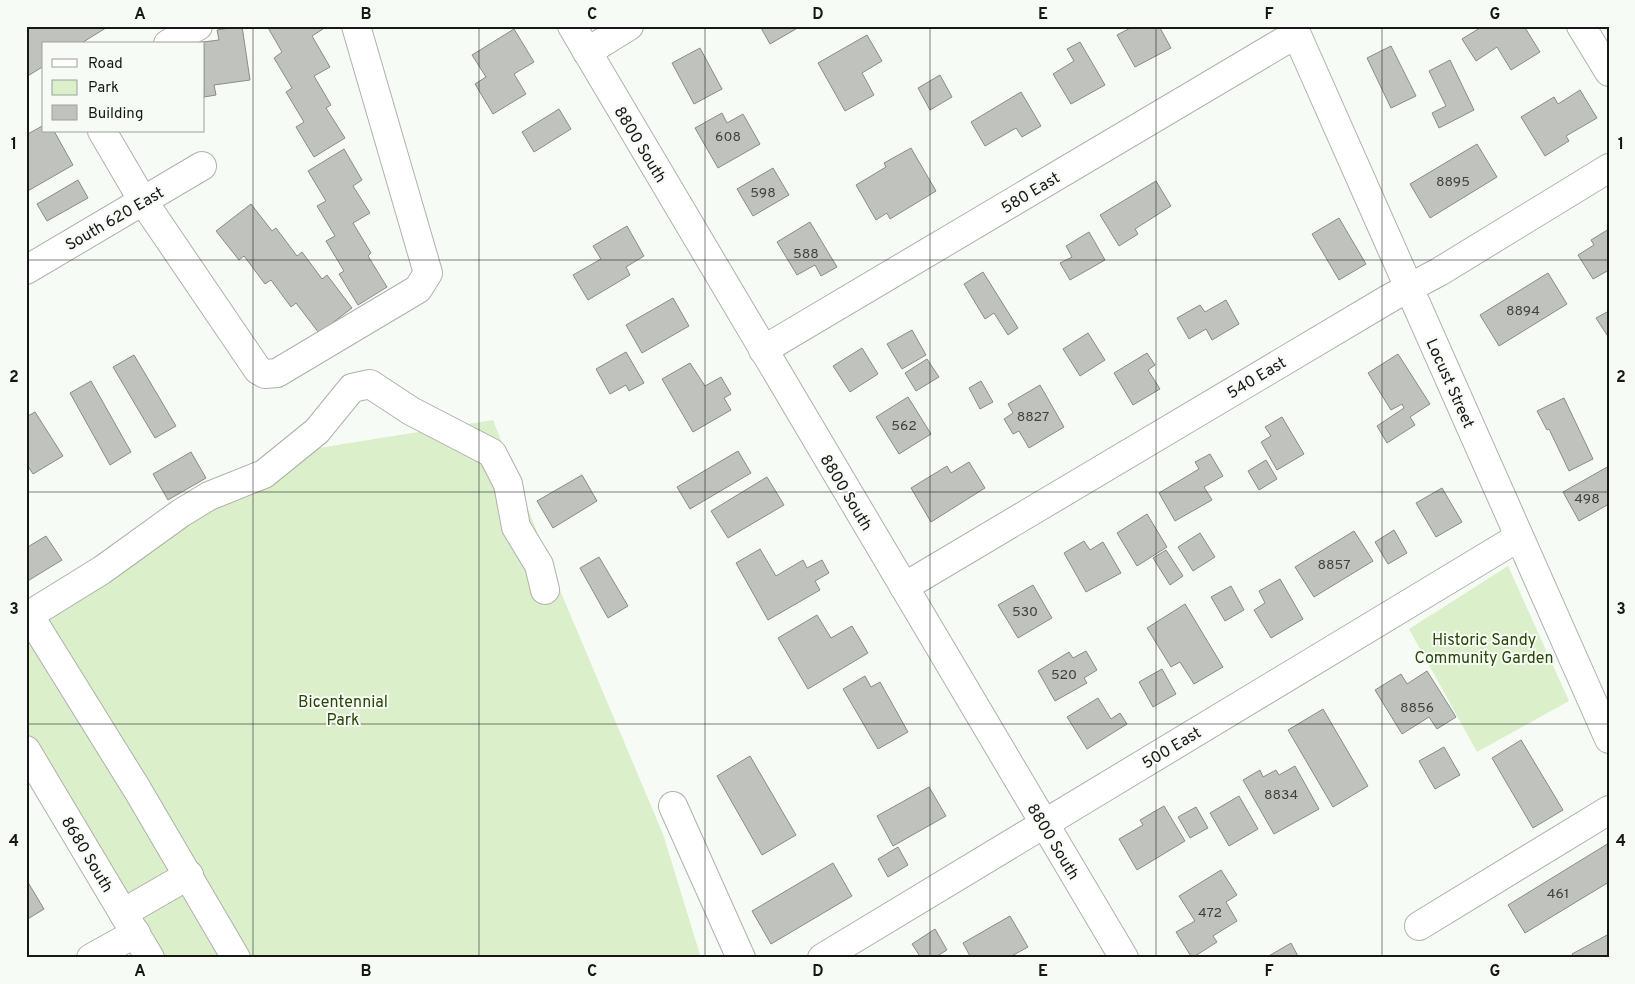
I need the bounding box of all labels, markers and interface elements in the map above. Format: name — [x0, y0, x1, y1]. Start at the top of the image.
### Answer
text: A — [134, 5, 146, 25]
text: B — [360, 5, 372, 25]
text: C — [587, 5, 597, 25]
text: D — [812, 5, 824, 25]
text: E — [1038, 5, 1048, 25]
text: F — [1264, 5, 1274, 25]
text: G — [1490, 5, 1500, 25]
legend — [42, 42, 205, 132]
text: Road — [88, 55, 123, 74]
text: Park — [88, 79, 119, 98]
street label: 8800 South — [609, 103, 670, 187]
text: Building — [88, 105, 143, 124]
house number: 608 — [715, 129, 741, 146]
text: 1 — [11, 135, 17, 155]
text: 1 — [1618, 135, 1624, 155]
street label: 580 East — [998, 168, 1064, 219]
house number: 8895 — [1436, 174, 1470, 191]
street label: South 620 East — [62, 183, 168, 256]
house number: 598 — [750, 185, 776, 202]
house number: 588 — [793, 246, 819, 263]
house number: 8894 — [1506, 303, 1540, 320]
street label: Locust Street — [1420, 336, 1478, 432]
street label: 540 East — [1224, 353, 1290, 404]
text: 2 — [9, 368, 19, 388]
text: 2 — [1616, 368, 1626, 388]
house number: 8827 — [1017, 409, 1049, 426]
house number: 562 — [891, 418, 917, 435]
street label: 8800 South — [815, 451, 876, 535]
house number: 498 — [1574, 491, 1600, 508]
house number: 8857 — [1318, 557, 1350, 574]
text: 3 — [9, 600, 19, 620]
text: 3 — [1616, 600, 1626, 620]
house number: 530 — [1012, 604, 1038, 621]
park label: Historic Sandy Community Garden — [1415, 631, 1554, 669]
house number: 520 — [1051, 667, 1077, 684]
park label: Bicentennial Park — [298, 693, 388, 731]
house number: 8856 — [1400, 700, 1434, 717]
street label: 500 East — [1139, 723, 1205, 774]
house number: 8834 — [1264, 787, 1298, 804]
street label: 8800 South — [1022, 800, 1083, 884]
street label: 8680 South — [56, 813, 117, 897]
text: 4 — [9, 832, 19, 852]
text: 4 — [1616, 832, 1626, 852]
house number: 461 — [1547, 886, 1569, 903]
house number: 472 — [1198, 905, 1222, 922]
text: A — [134, 962, 146, 982]
text: B — [360, 962, 372, 982]
text: C — [587, 962, 597, 982]
text: D — [812, 962, 824, 982]
text: E — [1038, 962, 1048, 982]
text: F — [1264, 962, 1274, 982]
text: G — [1490, 962, 1500, 982]

